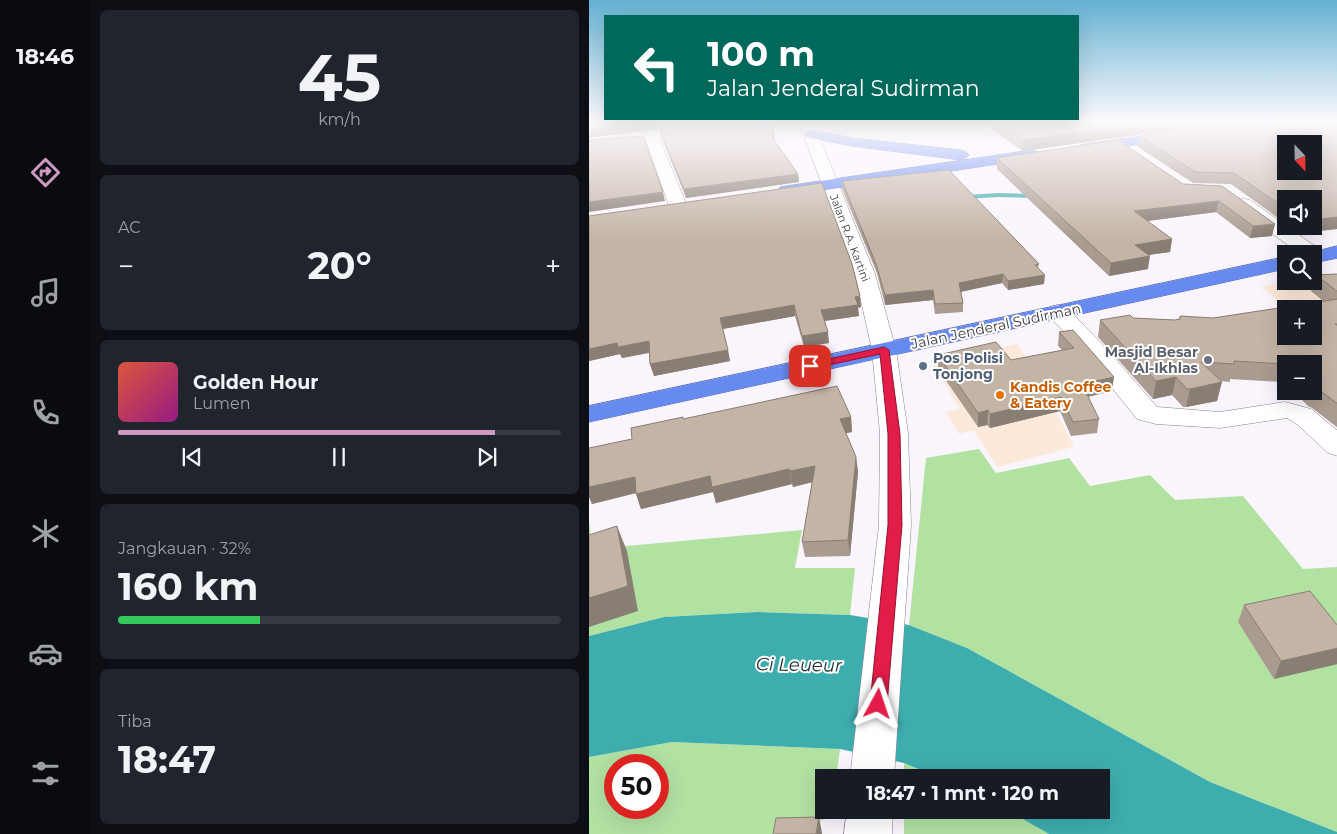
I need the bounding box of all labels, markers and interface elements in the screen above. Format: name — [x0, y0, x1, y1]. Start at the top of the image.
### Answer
text: 100 m — [707, 32, 815, 75]
icon: left — [624, 35, 689, 100]
text: 45 — [298, 38, 381, 117]
text: 18:46 — [16, 43, 74, 70]
text: Jalan Jenderal Sudirman — [707, 75, 980, 102]
text: km/h — [318, 110, 361, 129]
north arrow — [1277, 135, 1321, 180]
map controls — [1277, 135, 1322, 400]
icon: directions — [28, 155, 63, 190]
button: sound — [1277, 190, 1322, 235]
street label: Jalan R.A. Kartini — [827, 191, 873, 284]
text: AC — [118, 218, 141, 237]
text: 20° — [307, 242, 372, 289]
button: search — [1277, 245, 1322, 290]
text: − — [118, 249, 134, 283]
text: + — [545, 249, 561, 283]
icon: music — [28, 275, 63, 310]
street label: Jalan Jenderal Sudirman — [908, 299, 1083, 353]
button: + — [1277, 300, 1322, 345]
place label: Masjid Besar Al-Ikhlas — [1105, 343, 1199, 377]
pin — [789, 345, 831, 387]
place label: Pos Polisi Tonjong — [933, 349, 1003, 383]
icon: arrive — [796, 352, 824, 380]
marker: Masjid Besar Al-Ikhlas — [1202, 354, 1214, 366]
button: − — [1277, 355, 1322, 400]
marker: Pos Polisi Tonjong — [917, 360, 929, 372]
text: Golden Hour — [193, 371, 319, 394]
place label: Kandis Coffee & Eatery — [1010, 378, 1112, 412]
marker: Kandis Coffee & Eatery — [994, 389, 1006, 401]
text: Lumen — [193, 394, 251, 413]
icon: phone — [28, 395, 63, 430]
icon: previous — [178, 443, 206, 471]
icon: pause — [325, 443, 353, 471]
icon: next — [473, 443, 501, 471]
icon: climate — [28, 516, 63, 551]
text: Jangkauan · 32% — [118, 539, 251, 558]
text: 160 km — [118, 563, 258, 610]
icon: car — [28, 636, 63, 671]
water label: Ci Leueur — [756, 653, 843, 677]
position arrow — [851, 677, 903, 729]
text: Tiba — [118, 712, 152, 731]
text: 18:47 — [118, 736, 216, 783]
speed limit sign: 50 — [604, 754, 669, 819]
icon: filters — [28, 756, 63, 791]
text: 18:47 · 1 mnt · 120 m — [866, 782, 1059, 805]

